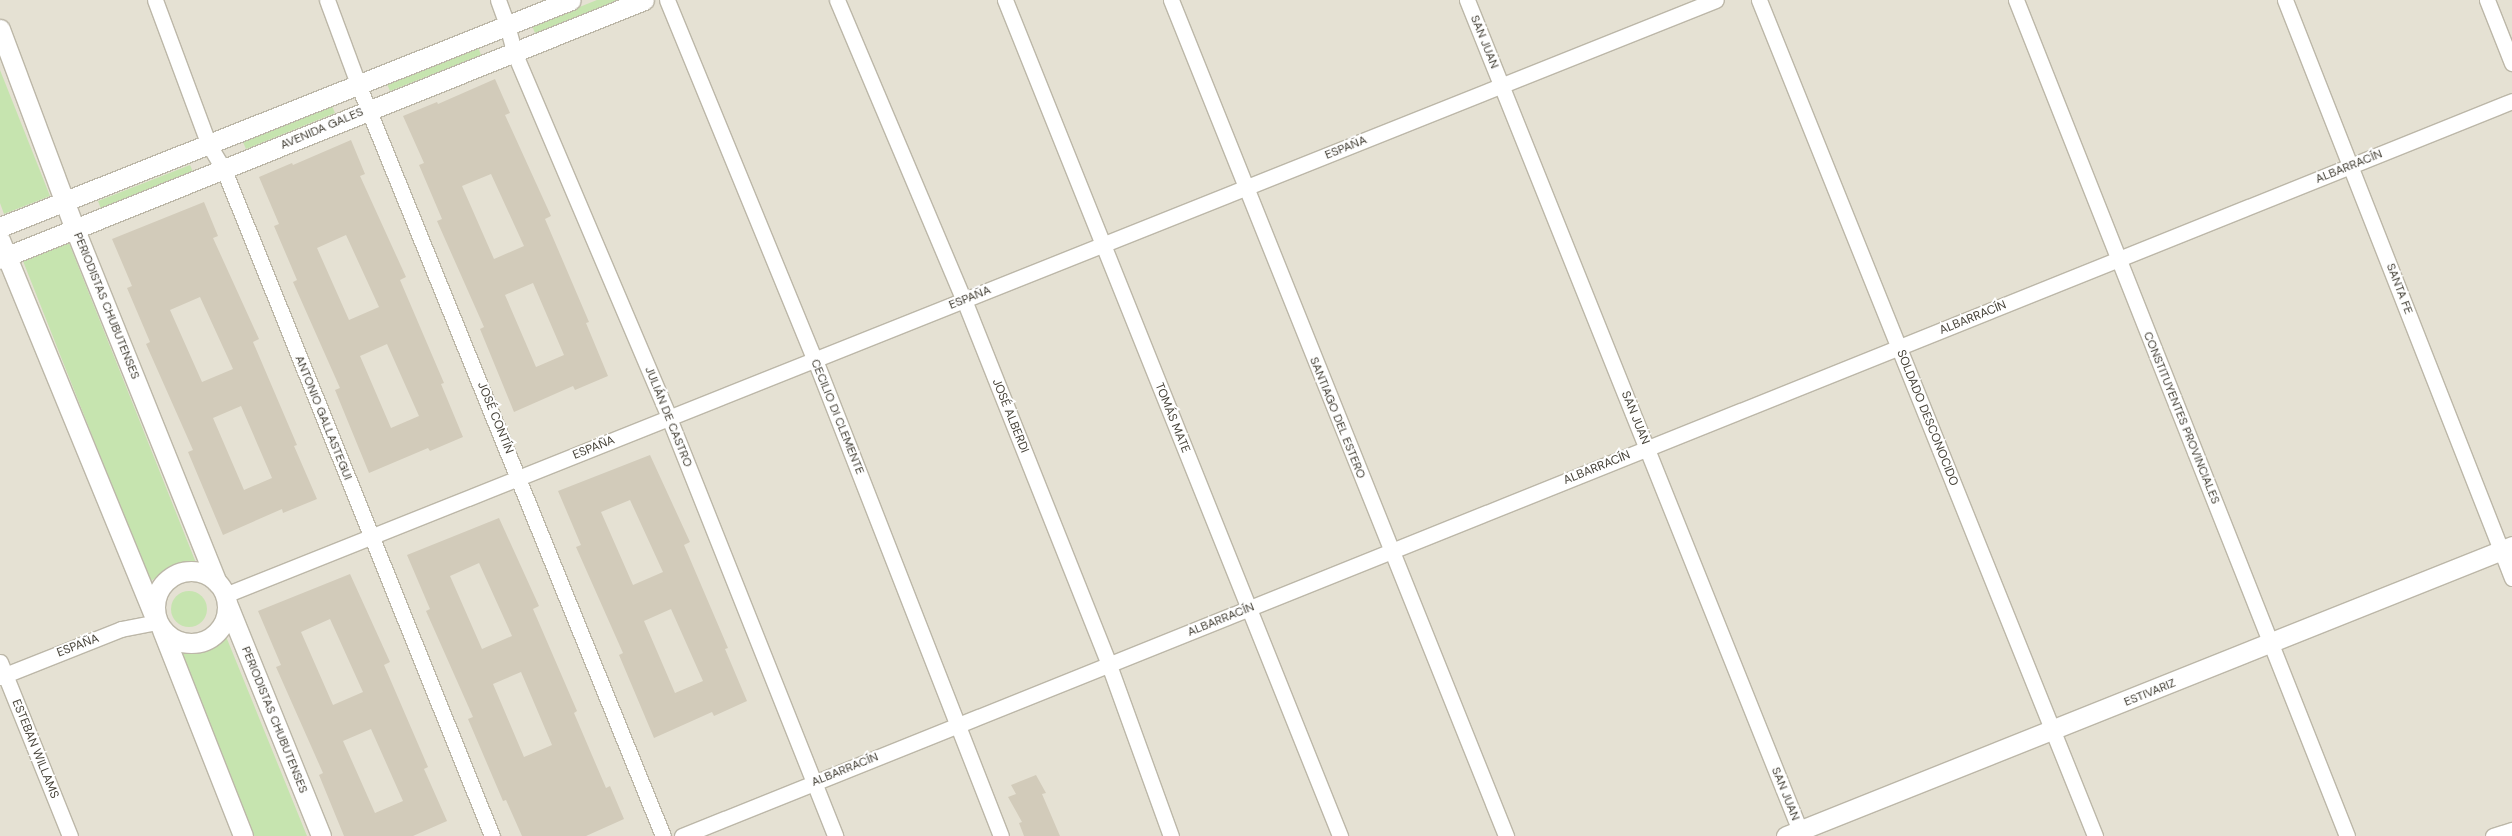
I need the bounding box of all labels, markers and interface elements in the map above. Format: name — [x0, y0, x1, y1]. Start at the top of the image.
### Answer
street label: SAN JUAN — [1467, 13, 1501, 71]
street label: AVENIDA GALES — [278, 105, 366, 153]
street label: ESPAÑA — [1323, 133, 1369, 163]
street label: ALBARRACÍN — [2313, 147, 2385, 187]
street label: PERIODISTAS CHUBUTENSES — [70, 231, 142, 381]
street label: SANTA FE — [2383, 262, 2415, 316]
street label: ESPAÑA — [947, 283, 993, 313]
street label: ALBARRACÍN — [1937, 298, 2009, 338]
street label: CONSTITUYENTES PROVINCIALES — [2140, 330, 2222, 506]
street label: SOLDADO DESCONOCIDO — [1893, 348, 1961, 488]
street label: ANTONIO GALLASTEGUI — [291, 354, 355, 482]
street label: SANTIAGO DEL ESTERO — [1306, 355, 1368, 481]
street label: CECILIO DI CLEMENTE — [807, 357, 867, 477]
street label: JULIÁN DE CASTRO — [641, 365, 695, 469]
street label: JOSÉ ALBERDI — [989, 377, 1031, 455]
street label: JOSÉ CONTÍN — [474, 380, 516, 456]
street label: TOMÁS MATE — [1151, 381, 1193, 455]
street label: SAN JUAN — [1618, 389, 1652, 447]
street label: ESPAÑA — [571, 433, 617, 463]
street label: ALBARRACÍN — [1561, 448, 1633, 488]
street label: ALBARRACÍN — [1185, 600, 1257, 640]
street label: ESPAÑA — [55, 631, 101, 661]
street label: PERIODISTAS CHUBUTENSES — [238, 645, 310, 795]
street label: ESTIVARIZ — [2122, 676, 2178, 710]
street label: ESTEBAN WILLAMS — [9, 697, 61, 801]
street label: ALBARRACÍN — [809, 750, 881, 790]
street label: SAN JUAN — [1768, 765, 1802, 823]

